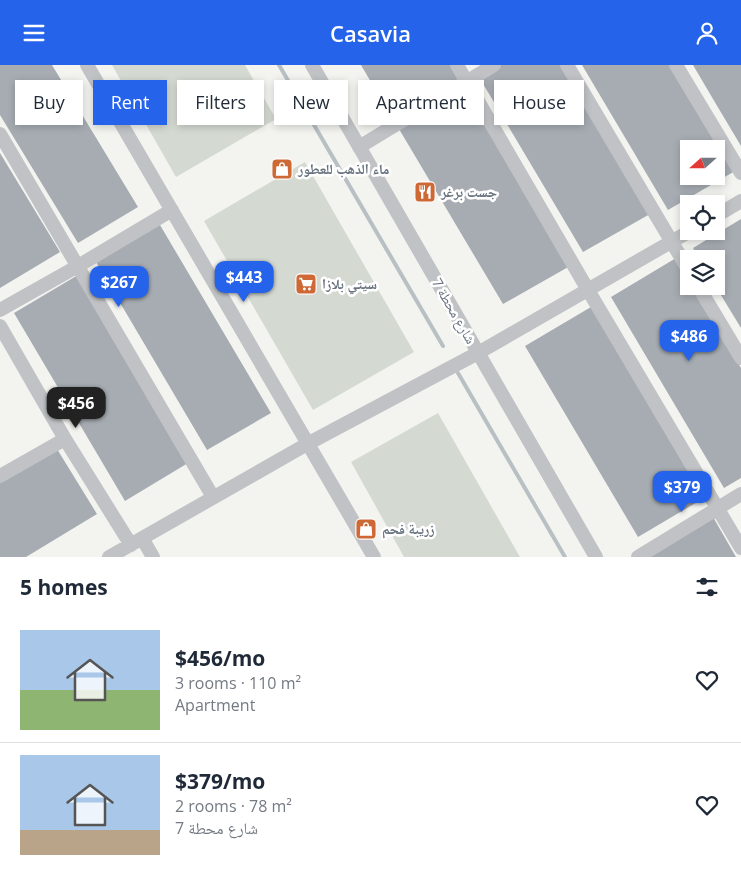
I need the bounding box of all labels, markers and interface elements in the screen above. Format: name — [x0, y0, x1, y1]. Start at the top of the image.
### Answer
text: Casavia — [330, 18, 411, 48]
icon: menu — [20, 19, 48, 47]
icon: person — [693, 19, 721, 47]
chip: Buy — [15, 80, 83, 125]
chip: Rent — [93, 80, 167, 125]
chip: Filters — [177, 80, 264, 125]
chip: New — [274, 80, 348, 125]
chip: Apartment — [358, 80, 484, 125]
chip: House — [494, 80, 584, 125]
north arrow — [680, 140, 725, 185]
map controls — [680, 140, 725, 295]
shop icon: ماء الذهب للعطور — [270, 157, 294, 181]
place label: ماء الذهب للعطور — [297, 159, 389, 178]
restaurant icon: جست برغر — [413, 180, 437, 204]
place label: جست برغر — [440, 182, 497, 201]
button: locate — [680, 195, 725, 240]
button: layers — [680, 250, 725, 295]
pin: $443 — [214, 261, 274, 303]
pin: $267 — [89, 265, 149, 308]
text: $443 — [226, 266, 262, 288]
text: $267 — [101, 271, 137, 293]
supermarket icon: سيتي بلازا — [294, 272, 318, 296]
place label: سيتي بلازا — [322, 274, 377, 295]
street label: شارع محطة 7 — [427, 274, 481, 348]
pin: $486 — [659, 319, 719, 362]
text: $486 — [671, 325, 707, 347]
pin: $456 — [46, 387, 106, 429]
text: $456 — [58, 392, 94, 414]
pin: $379 — [652, 471, 712, 513]
text: $379 — [664, 476, 700, 498]
shop icon: زريبة فحم — [354, 517, 378, 541]
place label: زريبة فحم — [382, 519, 435, 539]
text: 5 homes — [20, 573, 108, 601]
icon: filters — [693, 573, 721, 601]
text: $456/mo — [175, 644, 265, 672]
icon: home — [60, 650, 120, 710]
icon: heart — [693, 666, 721, 694]
text: 3 rooms · 110 m² — [175, 672, 301, 694]
text: Apartment — [175, 694, 255, 716]
text: $379/mo — [175, 767, 265, 795]
icon: home — [60, 775, 120, 835]
icon: heart — [693, 791, 721, 819]
text: 2 rooms · 78 m² — [175, 795, 292, 817]
text: شارع محطة 7 — [175, 817, 258, 839]

